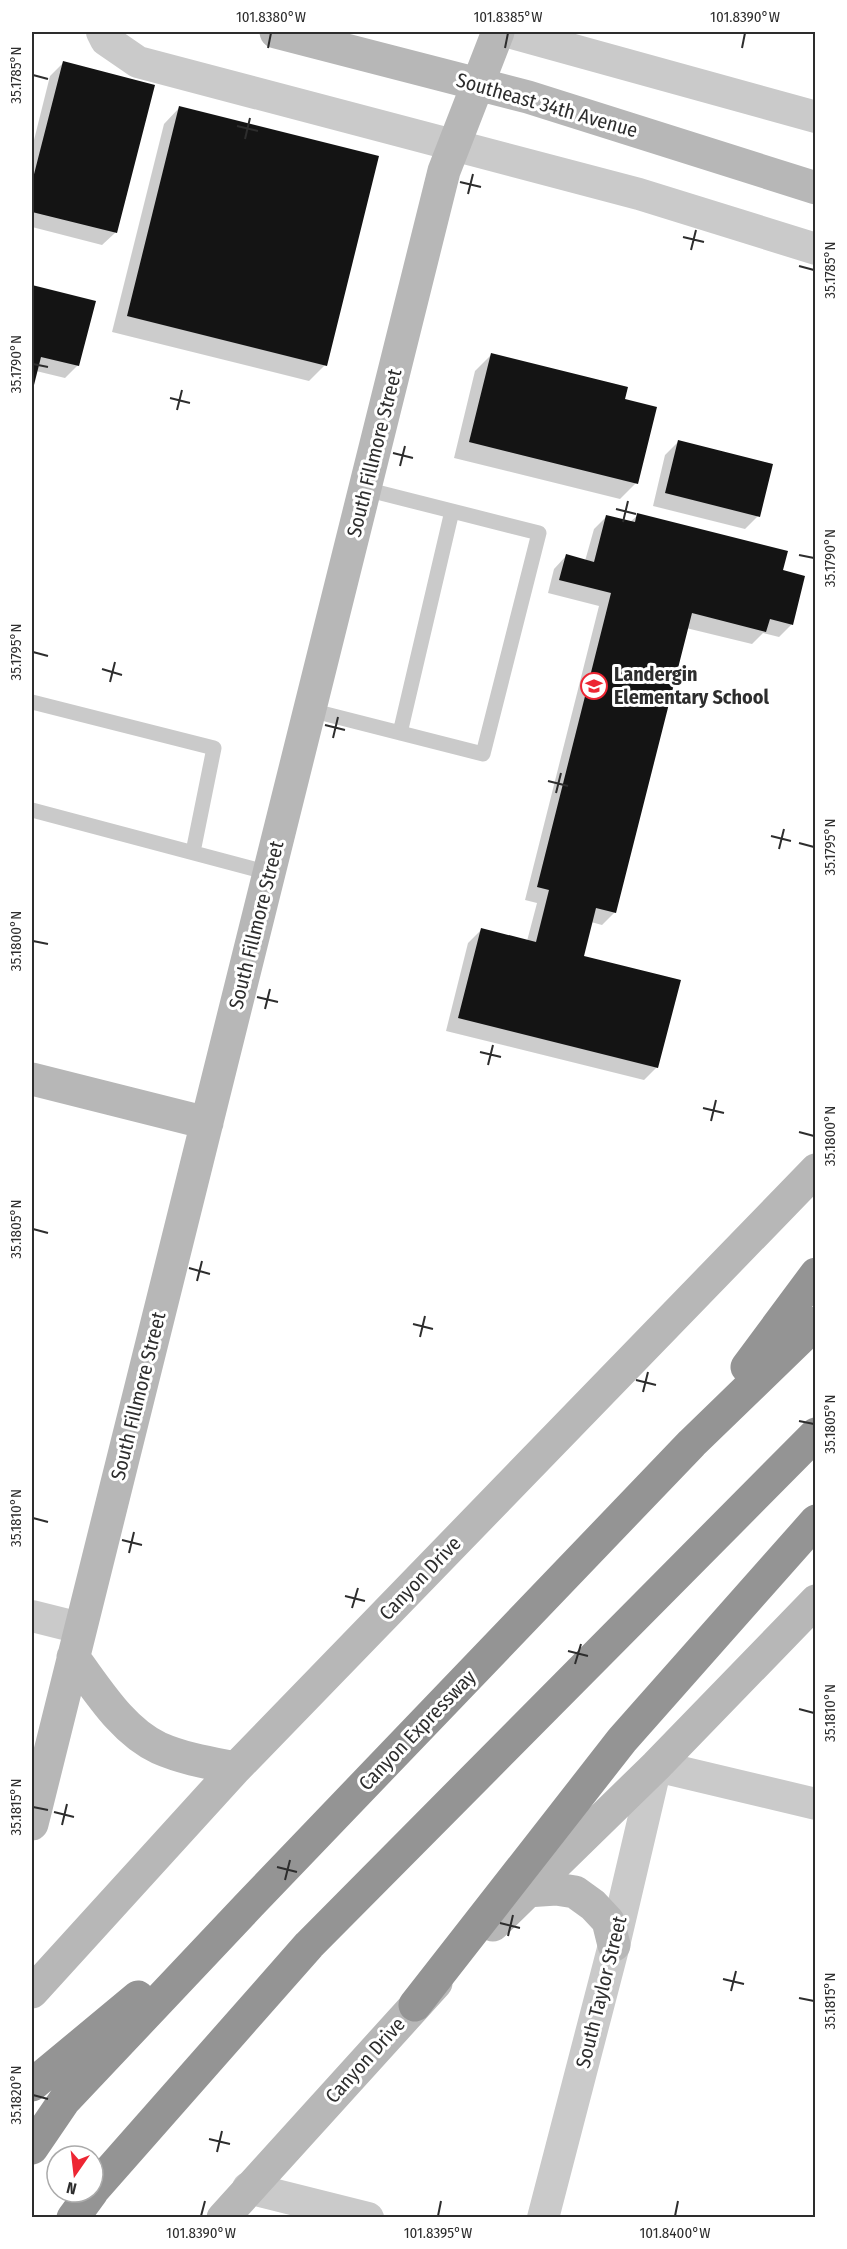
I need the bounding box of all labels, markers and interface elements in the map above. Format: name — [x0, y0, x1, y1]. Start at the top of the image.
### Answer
text: 101.8380°W — [236, 8, 306, 26]
text: 101.8385°W — [473, 8, 543, 26]
text: 101.8390°W — [710, 8, 780, 26]
text: 35.1785°N — [7, 46, 25, 104]
street label: Southeast 34th Avenue — [454, 68, 640, 142]
text: 35.1785°N — [821, 241, 839, 299]
text: 35.1790°N — [7, 335, 25, 393]
street label: South Fillmore Street — [341, 366, 407, 540]
text: 35.1790°N — [821, 529, 839, 587]
text: 35.1795°N — [7, 623, 25, 681]
place label: Landergin Elementary School — [614, 662, 769, 709]
school or university icon: Landergin Elementary School — [579, 671, 609, 701]
text: 35.1795°N — [821, 818, 839, 876]
street label: South Fillmore Street — [223, 838, 289, 1012]
text: 35.1800°N — [7, 911, 25, 971]
text: 35.1800°N — [821, 1106, 839, 1166]
text: 35.1805°N — [7, 1199, 25, 1259]
street label: South Fillmore Street — [105, 1309, 171, 1483]
text: 35.1805°N — [821, 1394, 839, 1454]
text: 35.1810°N — [7, 1489, 25, 1547]
street label: Canyon Drive — [374, 1531, 466, 1625]
street label: Canyon Expressway — [354, 1665, 481, 1795]
text: 35.1810°N — [821, 1684, 839, 1742]
text: 35.1815°N — [7, 1778, 25, 1836]
street label: South Taylor Street — [570, 1913, 632, 2071]
text: 35.1815°N — [821, 1972, 839, 2030]
street label: Canyon Drive — [320, 2012, 410, 2108]
text: 35.1820°N — [7, 2065, 25, 2125]
north arrow — [45, 2144, 105, 2204]
text: N — [65, 2178, 78, 2198]
text: 101.8390°W — [166, 2224, 236, 2242]
text: 101.8395°W — [404, 2224, 472, 2242]
text: 101.8400°W — [640, 2224, 710, 2242]

